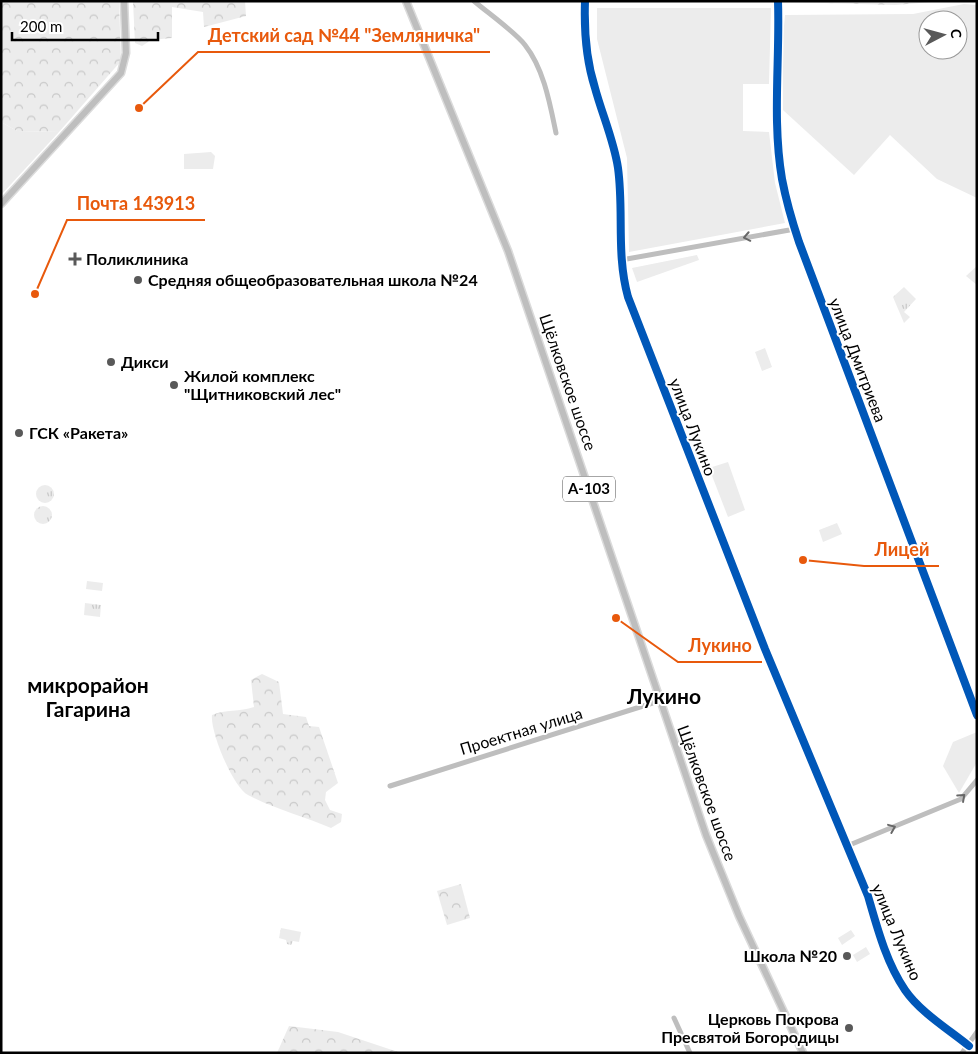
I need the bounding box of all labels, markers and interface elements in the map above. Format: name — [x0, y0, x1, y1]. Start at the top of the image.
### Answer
scale bar — [12, 10, 159, 42]
north arrow — [918, 10, 968, 60]
text: 200 m — [20, 17, 62, 35]
callout: Детский сад №44 "Земляничка" — [198, 19, 490, 52]
text: Детский сад №44 "Земляничка" — [208, 24, 480, 46]
text: С — [947, 28, 965, 40]
callout: Почта 143913 — [67, 187, 205, 220]
text: Почта 143913 — [77, 192, 195, 214]
one-way arrow — [742, 232, 751, 242]
place label: Поликлиника — [86, 249, 188, 268]
marker: Поликлиника — [68, 252, 82, 266]
place label: Средняя общеобразовательная школа №24 — [148, 270, 478, 289]
marker: Средняя общеобразовательная школа №24 — [132, 274, 144, 286]
street label: улица Дмитриева — [826, 295, 891, 425]
street label: Щёлковское шоссе — [536, 311, 601, 453]
place label: Дикси — [121, 352, 169, 371]
marker: Дикси — [105, 356, 117, 368]
place label: Жилой комплекс "Щитниковский лес" — [184, 366, 341, 403]
street label: улица Лукино — [666, 375, 721, 478]
marker: Жилой комплекс "Щитниковский лес" — [168, 379, 180, 391]
place label: ГСК «Ракета» — [29, 423, 128, 442]
marker: ГСК «Ракета» — [13, 427, 25, 439]
road number: А-103 — [563, 476, 615, 502]
callout: Лицей — [864, 533, 939, 566]
text: Лицей — [874, 538, 929, 560]
callout: Лукино — [678, 629, 762, 662]
text: Лукино — [687, 634, 752, 656]
district label: микрорайон Гагарина — [27, 672, 149, 721]
district label: Лукино — [626, 683, 701, 708]
street label: Проектная улица — [457, 703, 584, 758]
street label: Щёлковское шоссе — [674, 722, 741, 863]
one-way arrow — [956, 793, 965, 802]
one-way arrow — [887, 824, 896, 834]
street label: улица Лукино — [869, 881, 926, 983]
place label: Школа №20 — [743, 946, 837, 965]
marker: Школа №20 — [841, 950, 853, 962]
place label: Церковь Покрова Пресвятой Богородицы — [661, 1009, 839, 1046]
marker: Церковь Покрова Пресвятой Богородицы — [843, 1022, 855, 1034]

